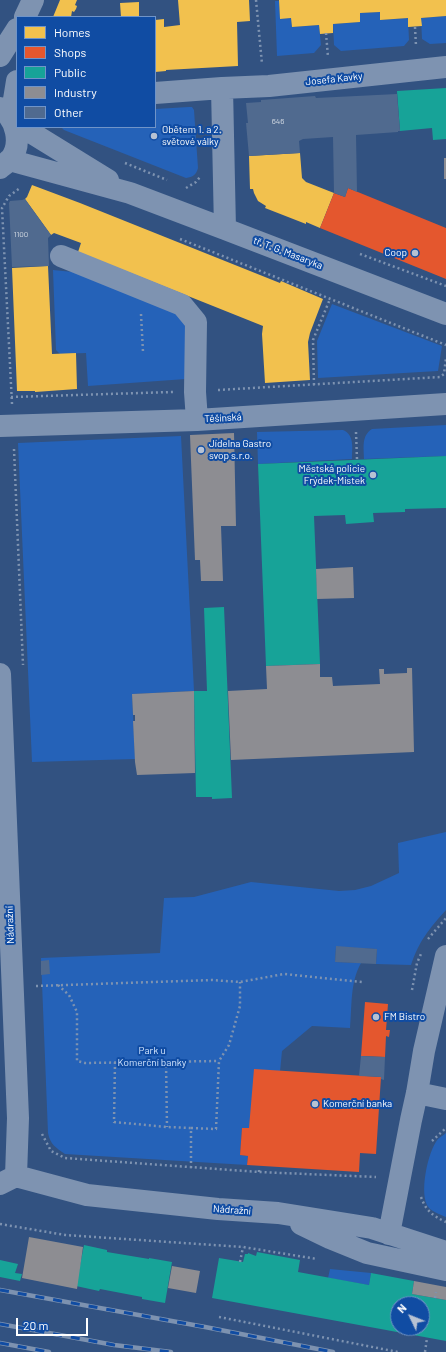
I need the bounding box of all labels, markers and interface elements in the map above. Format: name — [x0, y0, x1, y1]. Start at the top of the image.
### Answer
legend — [16, 16, 156, 128]
text: Homes — [54, 25, 90, 39]
text: Shops — [54, 45, 86, 59]
text: Public — [54, 65, 86, 79]
street label: Josefa Kavky — [305, 70, 363, 88]
text: Industry — [54, 85, 97, 99]
text: Other — [54, 105, 83, 119]
house number: 646 — [272, 116, 284, 126]
place label: Obětem 1. a 2. světové války — [162, 124, 221, 148]
marker: Obětem 1. a 2. světové války — [149, 131, 159, 141]
house number: 1100 — [14, 229, 28, 239]
street label: tř. T. G. Masaryka — [252, 234, 324, 272]
place label: Coop — [385, 247, 407, 259]
marker: Coop — [410, 248, 420, 258]
street label: Těšínská — [204, 411, 242, 425]
place label: Jídelna Gastro svop s.r.o. — [209, 438, 271, 462]
marker: Jídelna Gastro svop s.r.o. — [196, 445, 206, 455]
place label: Městská policie Frýdek-Místek — [299, 463, 365, 486]
marker: Městská policie Frýdek-Místek — [368, 470, 378, 480]
street label: Nádražní — [3, 906, 17, 944]
place label: FM Bistro — [384, 1011, 425, 1023]
marker: FM Bistro — [371, 1012, 381, 1022]
park label: Park u Komerční banky — [118, 1045, 186, 1068]
place label: Komerční banka — [323, 1098, 392, 1110]
marker: Komerční banka — [310, 1099, 320, 1109]
street label: Nádražní — [213, 1203, 251, 1217]
north arrow — [390, 1296, 430, 1336]
text: N — [394, 1301, 409, 1315]
scale bar — [18, 1310, 90, 1336]
text: 20 m — [23, 1318, 49, 1332]

